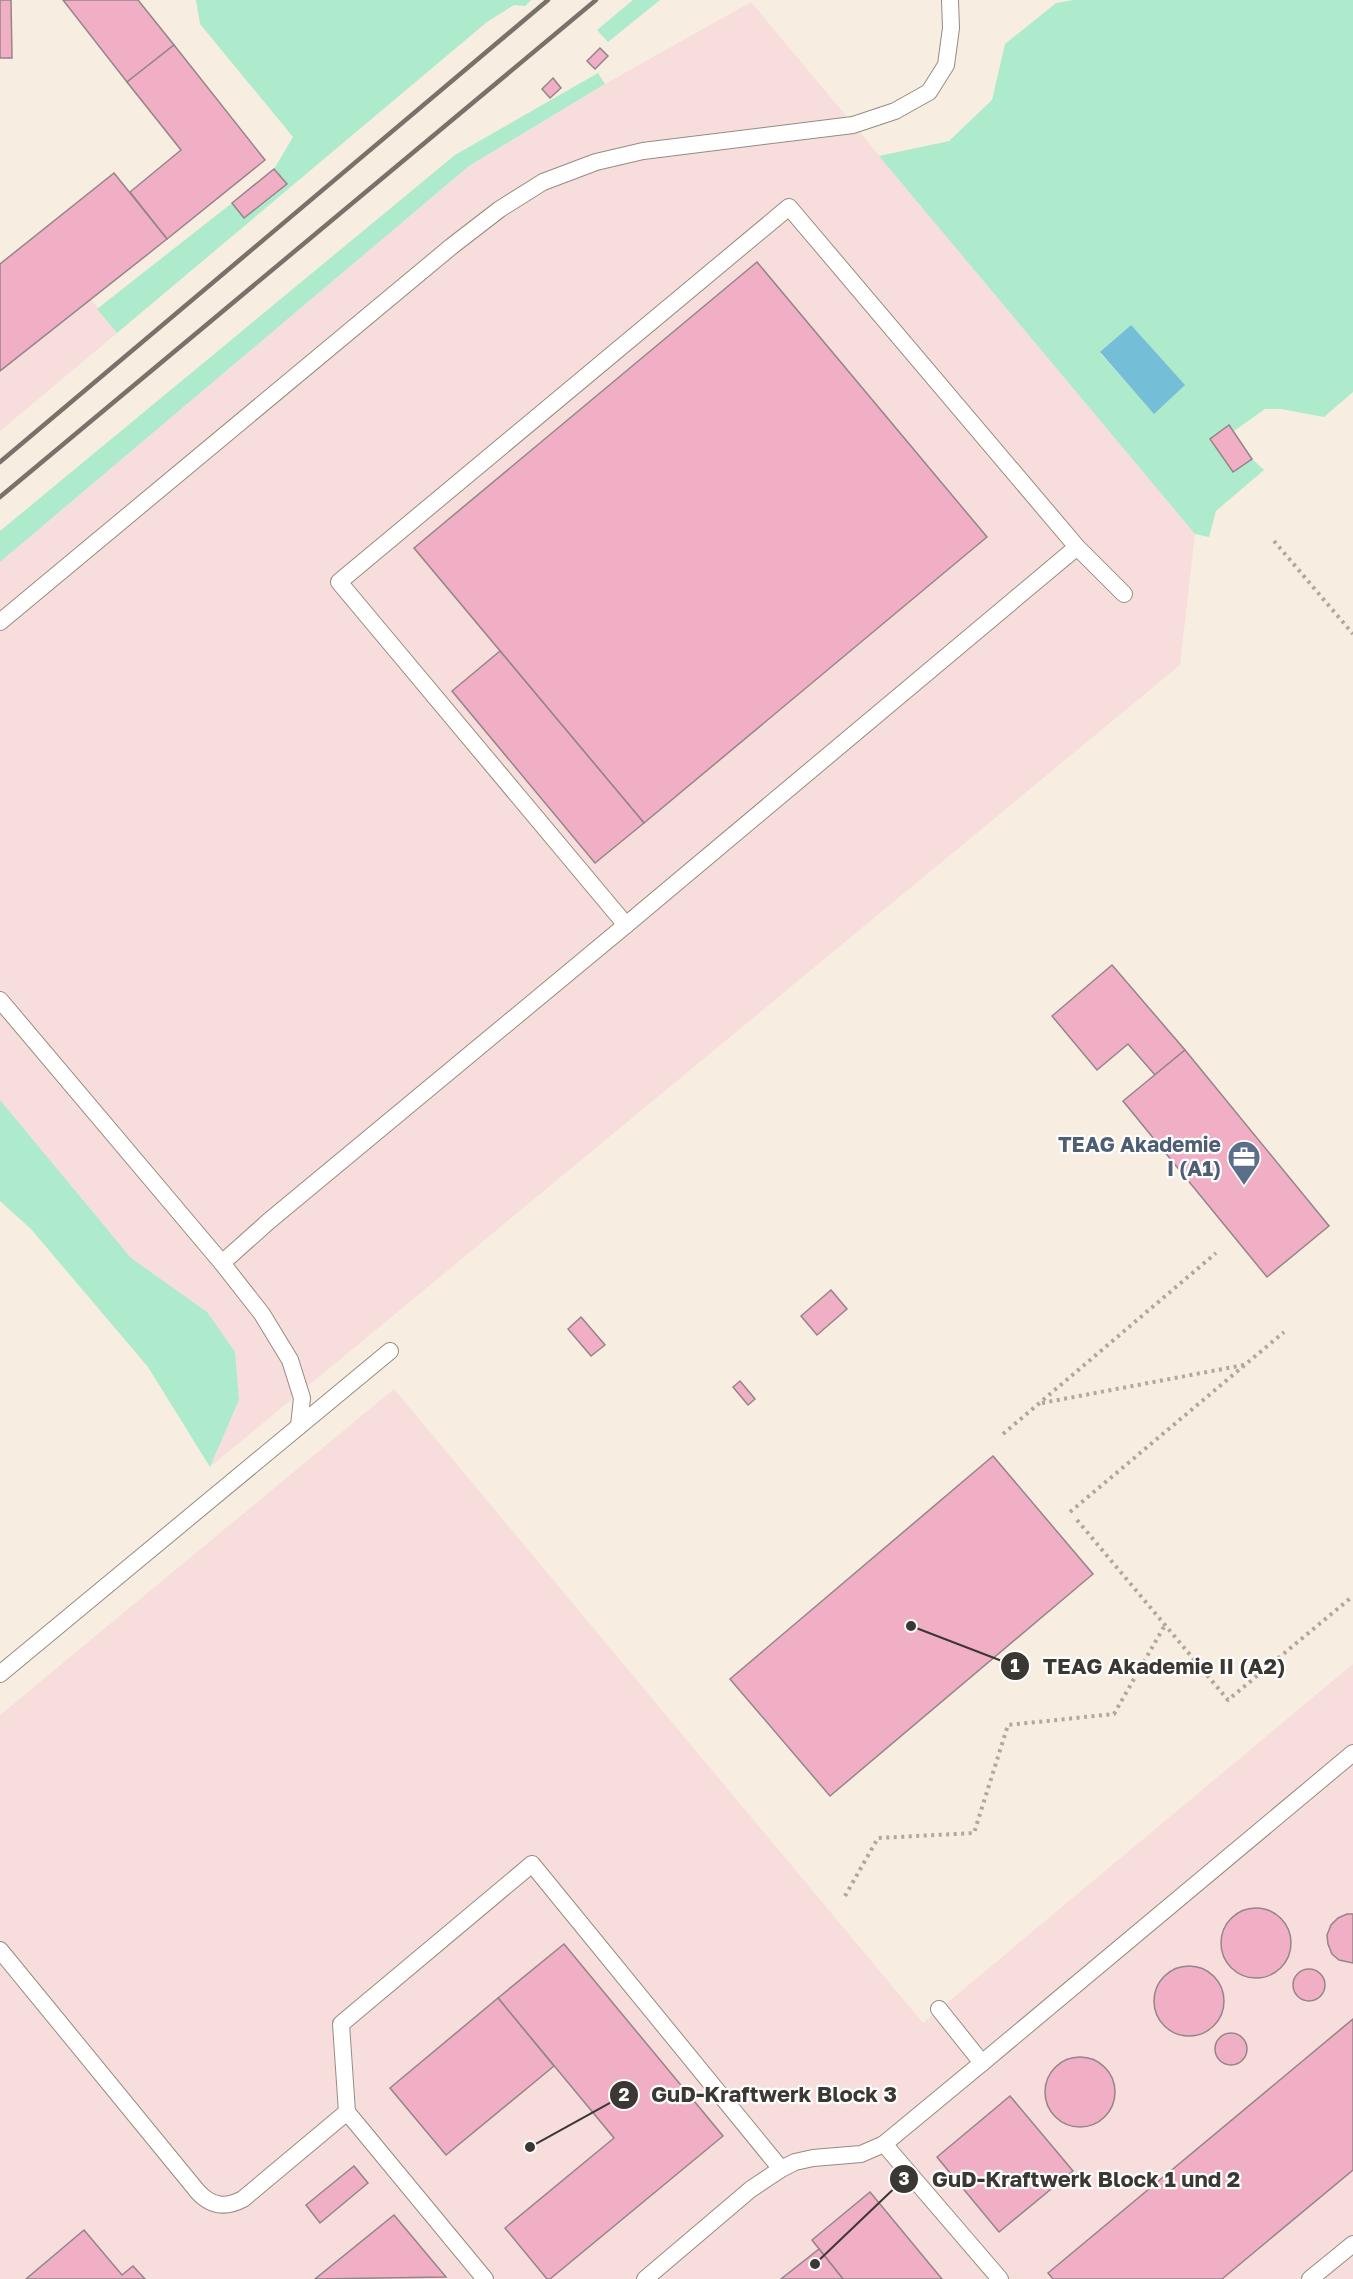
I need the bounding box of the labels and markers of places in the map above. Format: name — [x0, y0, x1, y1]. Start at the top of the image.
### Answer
place label: TEAG Akademie I (A1) — [1058, 1131, 1221, 1181]
office icon: TEAG Akademie I (A1) — [1226, 1139, 1262, 1186]
callout: TEAG Akademie II (A2) — [1000, 1646, 1297, 1686]
callout: GuD-Kraftwerk Block 3 — [609, 2075, 909, 2115]
callout: GuD-Kraftwerk Block 1 und 2 — [889, 2159, 1252, 2199]

